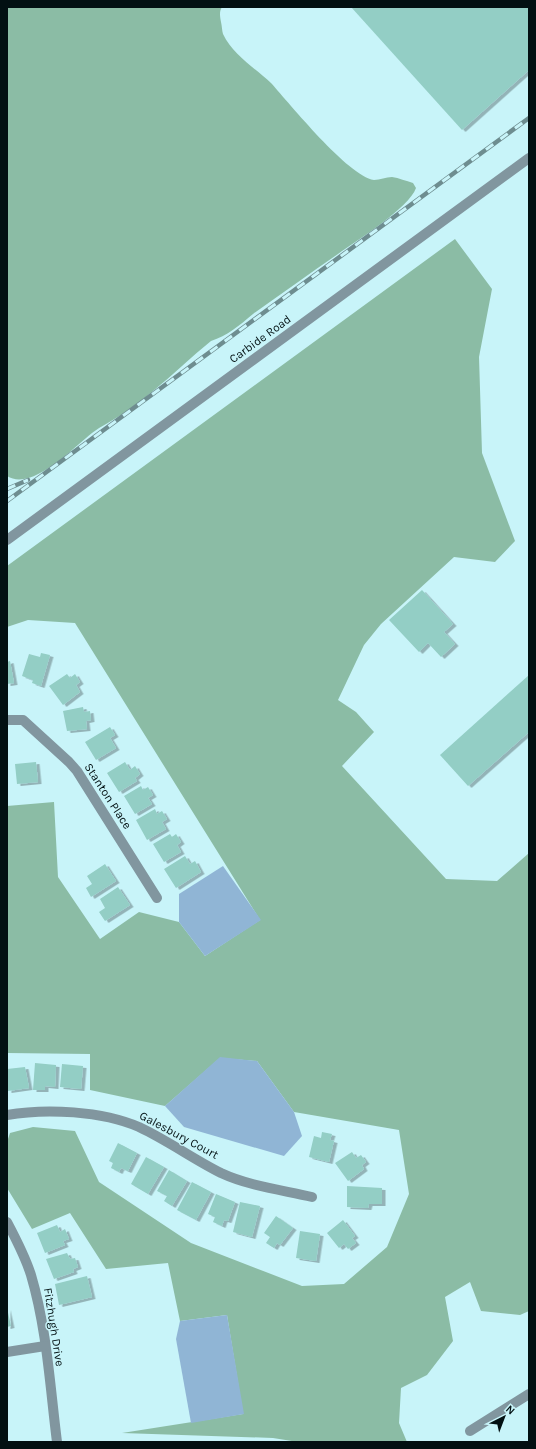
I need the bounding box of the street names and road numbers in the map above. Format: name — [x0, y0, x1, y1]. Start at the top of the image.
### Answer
street label: Carbide Road — [226, 312, 294, 366]
street label: Stanton Place — [82, 760, 134, 832]
street label: Galesbury Court — [137, 1108, 221, 1162]
street label: Fitzhugh Drive — [41, 1287, 67, 1367]

